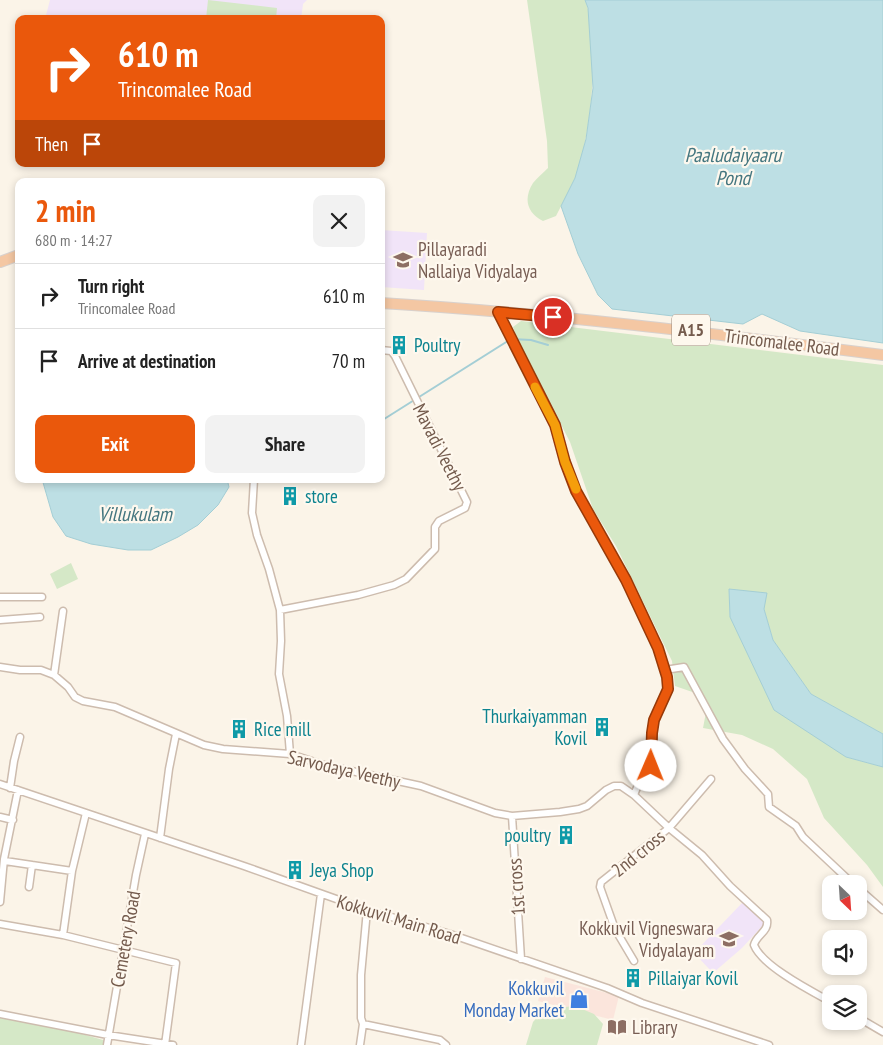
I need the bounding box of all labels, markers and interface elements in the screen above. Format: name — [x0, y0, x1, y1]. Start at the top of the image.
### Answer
text: 610 m — [118, 31, 199, 77]
icon: right — [35, 35, 100, 100]
text: Trincomalee Road — [118, 75, 252, 103]
icon: arrive — [78, 130, 106, 158]
text: Then — [35, 132, 68, 156]
water label: Paaludaiyaaru Pond — [685, 142, 783, 191]
text: 2 min — [35, 191, 96, 230]
button: close — [313, 195, 365, 247]
text: 680 m · 14:27 — [35, 230, 113, 250]
place label: Pillayaradi Nallaiya Vidyalaya — [418, 237, 537, 283]
school or university icon: Pillayaradi Nallaiya Vidyalaya — [392, 249, 414, 271]
text: Turn right — [78, 274, 144, 298]
icon: right — [35, 282, 63, 310]
text: 610 m — [323, 284, 365, 308]
pin — [532, 296, 574, 338]
text: Trincomalee Road — [78, 298, 175, 318]
icon: arrive — [539, 303, 567, 331]
road number: A15 — [672, 314, 710, 346]
street label: Trincomalee Road — [723, 323, 841, 361]
place label: Poultry — [414, 333, 461, 357]
building icon: Poultry — [388, 334, 410, 356]
icon: arrive — [35, 347, 63, 375]
text: Arrive at destination — [78, 349, 216, 373]
text: 70 m — [332, 349, 365, 373]
street label: Mavadi Veethy — [408, 399, 473, 495]
button: Exit — [35, 415, 195, 473]
button: Share — [205, 415, 365, 473]
place label: store — [305, 484, 338, 508]
building icon: store — [279, 485, 301, 507]
water label: Villukulam — [98, 501, 173, 527]
place label: Thurkaiyamman Kovil — [482, 704, 588, 750]
building icon: Thurkaiyamman Kovil — [591, 716, 613, 738]
place label: Rice mill — [254, 717, 311, 741]
building icon: Rice mill — [228, 718, 250, 740]
position arrow — [624, 739, 676, 791]
street label: Sarvodaya Veethy — [285, 744, 403, 794]
place label: poultry — [504, 823, 552, 847]
building icon: poultry — [555, 824, 577, 846]
street label: 2nd cross — [606, 824, 670, 882]
place label: Jeya Shop — [309, 858, 374, 882]
street label: 1st cross — [502, 858, 530, 916]
building icon: Jeya Shop — [284, 859, 306, 881]
north arrow — [822, 875, 868, 920]
map controls — [822, 875, 867, 1030]
street label: Cemetery Road — [105, 889, 145, 989]
street label: Kokkuvil Main Road — [334, 889, 464, 949]
place label: Kokkuvil Vigneswara Vidyalayam — [579, 916, 714, 962]
school or university icon: Kokkuvil Vigneswara Vidyalayam — [718, 928, 740, 950]
button: sound — [822, 930, 867, 975]
place label: Pillaiyar Kovil — [648, 966, 738, 990]
building icon: Pillaiyar Kovil — [622, 967, 644, 989]
place label: Kokkuvil Monday Market — [464, 976, 565, 1022]
button: layers — [822, 985, 867, 1030]
shop icon: Kokkuvil Monday Market — [568, 988, 590, 1010]
place label: Library — [632, 1015, 678, 1039]
library icon: Library — [606, 1016, 628, 1038]

